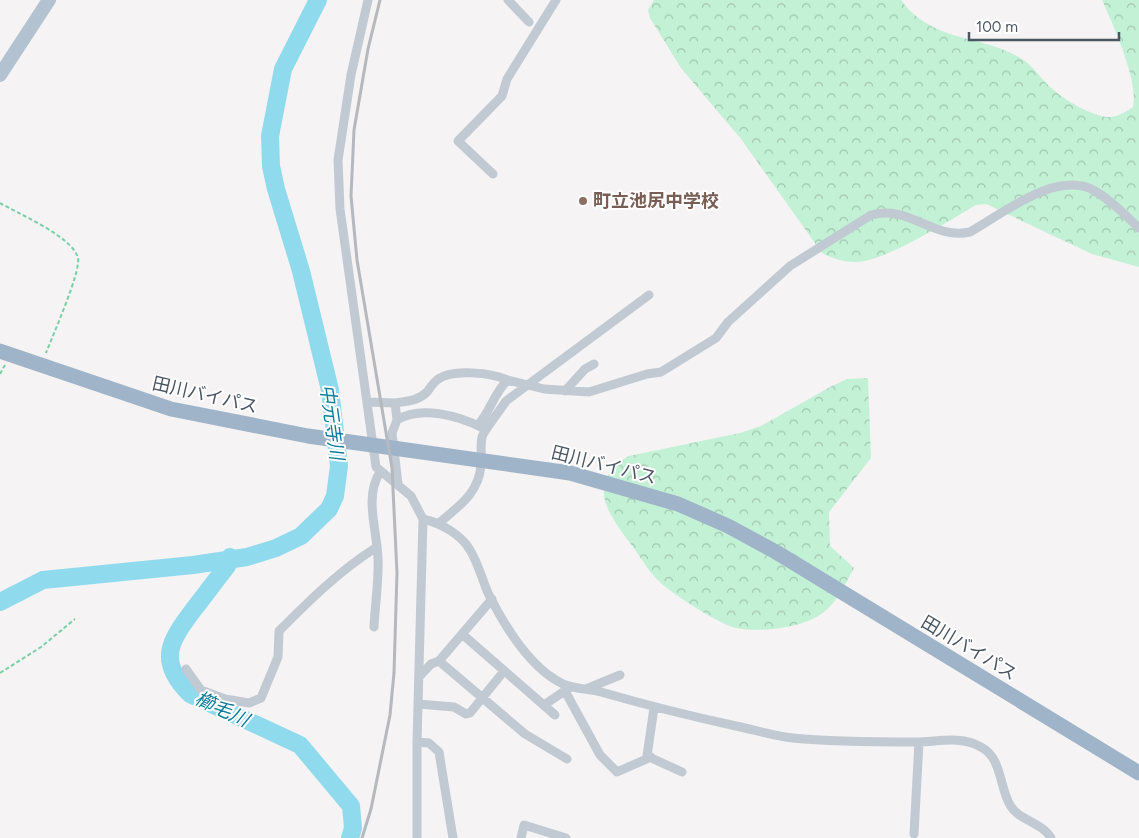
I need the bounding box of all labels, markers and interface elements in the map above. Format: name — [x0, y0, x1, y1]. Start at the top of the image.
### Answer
scale bar — [969, 10, 1119, 42]
text: 100 m — [976, 18, 1018, 36]
place label: 町立池尻中学校 — [593, 190, 719, 212]
marker: 町立池尻中学校 — [577, 195, 589, 207]
street label: 田川バイパス — [150, 372, 260, 418]
water label: 中元寺川 — [315, 383, 349, 463]
street label: 田川バイパス — [549, 441, 659, 489]
street label: 田川バイパス — [917, 611, 1021, 685]
water label: 櫛毛川 — [191, 687, 254, 732]

